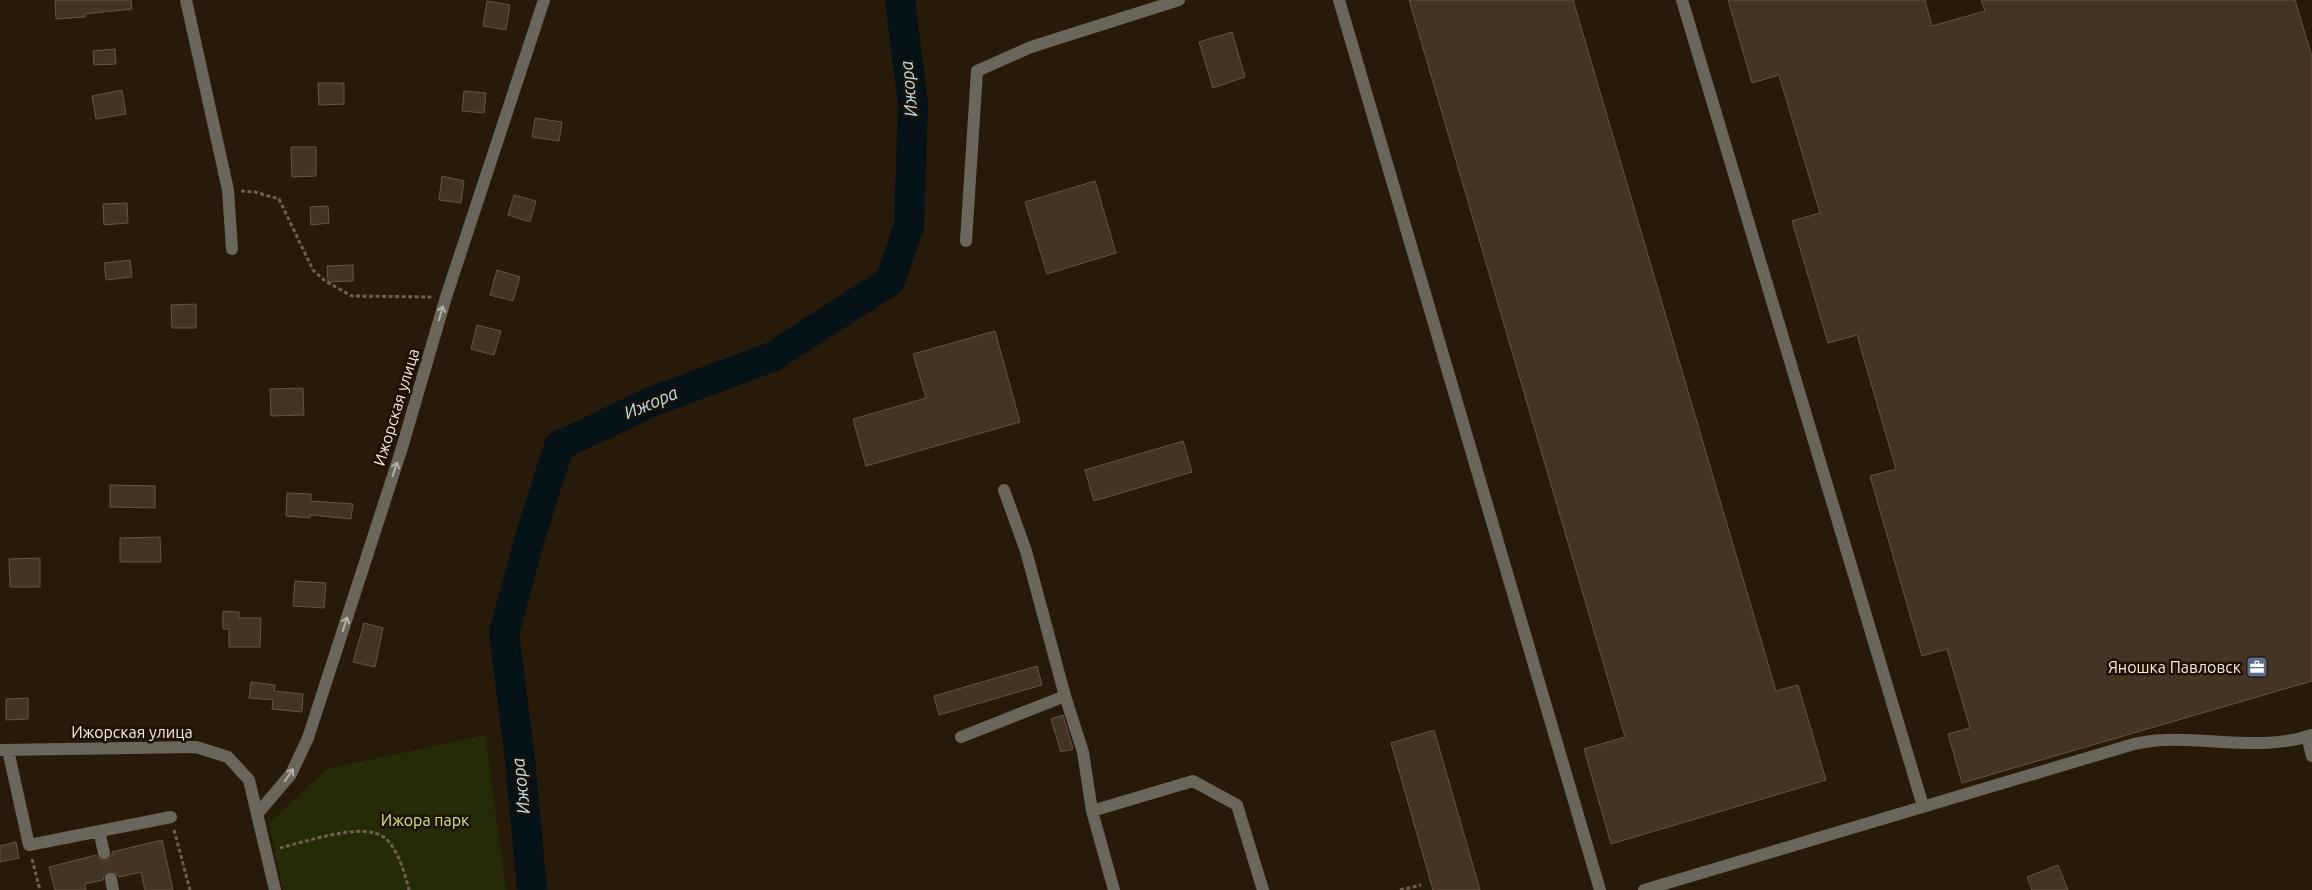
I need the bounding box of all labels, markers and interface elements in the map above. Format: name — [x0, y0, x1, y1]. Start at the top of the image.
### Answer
water label: Ижора — [896, 60, 920, 118]
one-way arrow — [437, 305, 447, 321]
street label: Ижорская улица — [370, 346, 422, 468]
water label: Ижора — [621, 382, 681, 422]
one-way arrow — [391, 461, 400, 477]
one-way arrow — [341, 616, 351, 632]
office icon: Яношка Павловск — [2245, 655, 2269, 679]
place label: Яношка Павловск — [2108, 658, 2241, 676]
street label: Ижорская улица — [71, 723, 193, 741]
water label: Ижора — [507, 757, 533, 815]
one-way arrow — [284, 769, 294, 783]
park label: Ижора парк — [381, 811, 469, 829]

